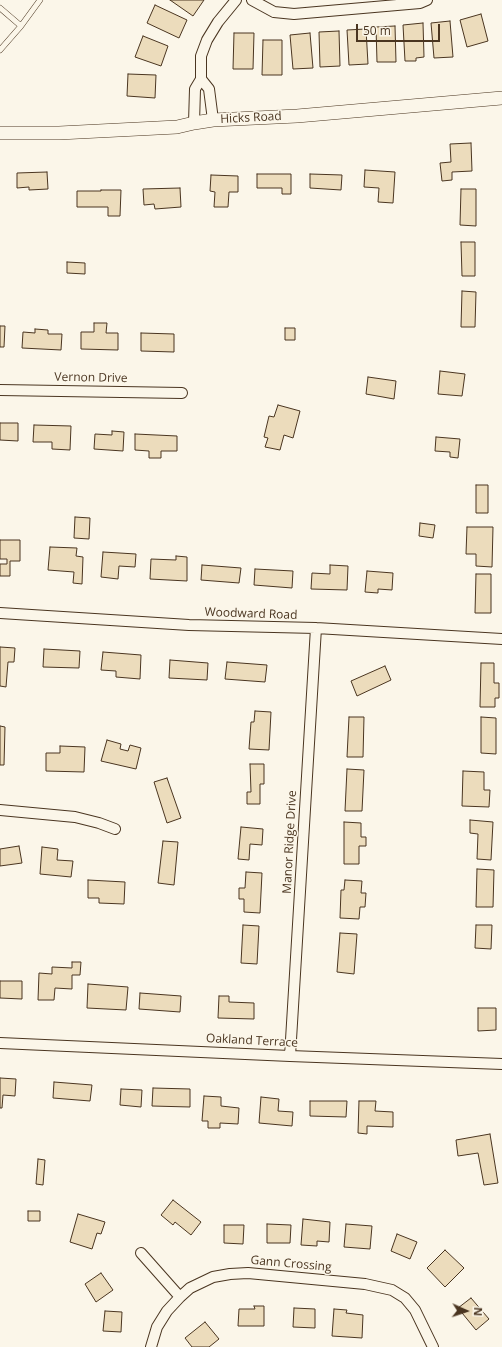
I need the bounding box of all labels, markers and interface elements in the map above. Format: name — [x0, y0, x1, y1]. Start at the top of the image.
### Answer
scale bar — [358, 16, 442, 42]
text: 50 m — [363, 22, 391, 39]
street label: Hicks Road — [220, 109, 282, 127]
street label: Vernon Drive — [54, 370, 128, 386]
street label: Woodward Road — [204, 605, 298, 623]
street label: Manor Ridge Drive — [280, 790, 300, 894]
street label: Oakland Terrace — [206, 1031, 298, 1051]
street label: Gann Crossing — [250, 1253, 332, 1275]
north arrow — [446, 1291, 486, 1331]
text: N — [471, 1307, 486, 1317]

